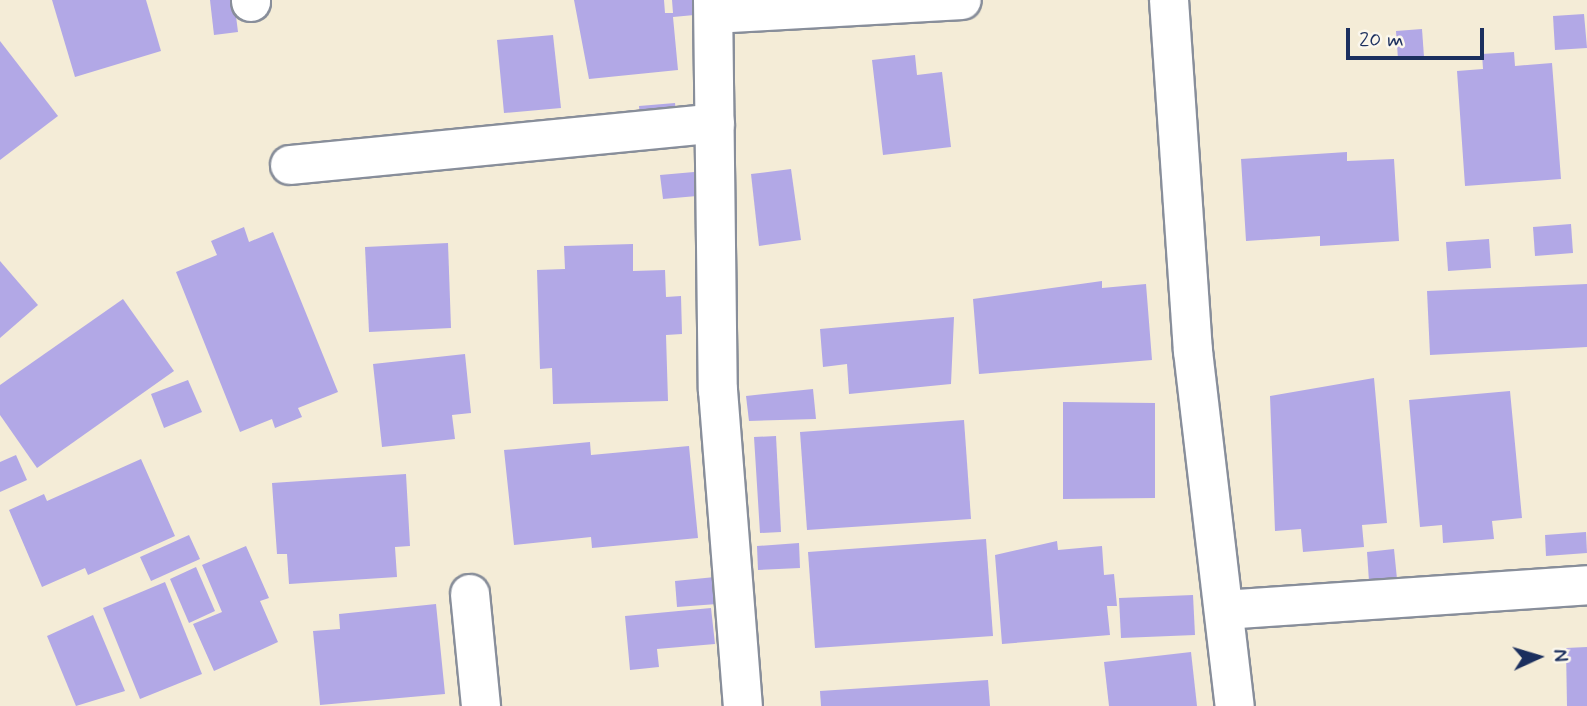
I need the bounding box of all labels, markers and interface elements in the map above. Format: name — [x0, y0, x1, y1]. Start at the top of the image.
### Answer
scale bar — [1349, 14, 1487, 58]
text: 20 m — [1359, 26, 1404, 54]
north arrow — [1503, 622, 1573, 692]
text: N — [1547, 648, 1572, 663]

